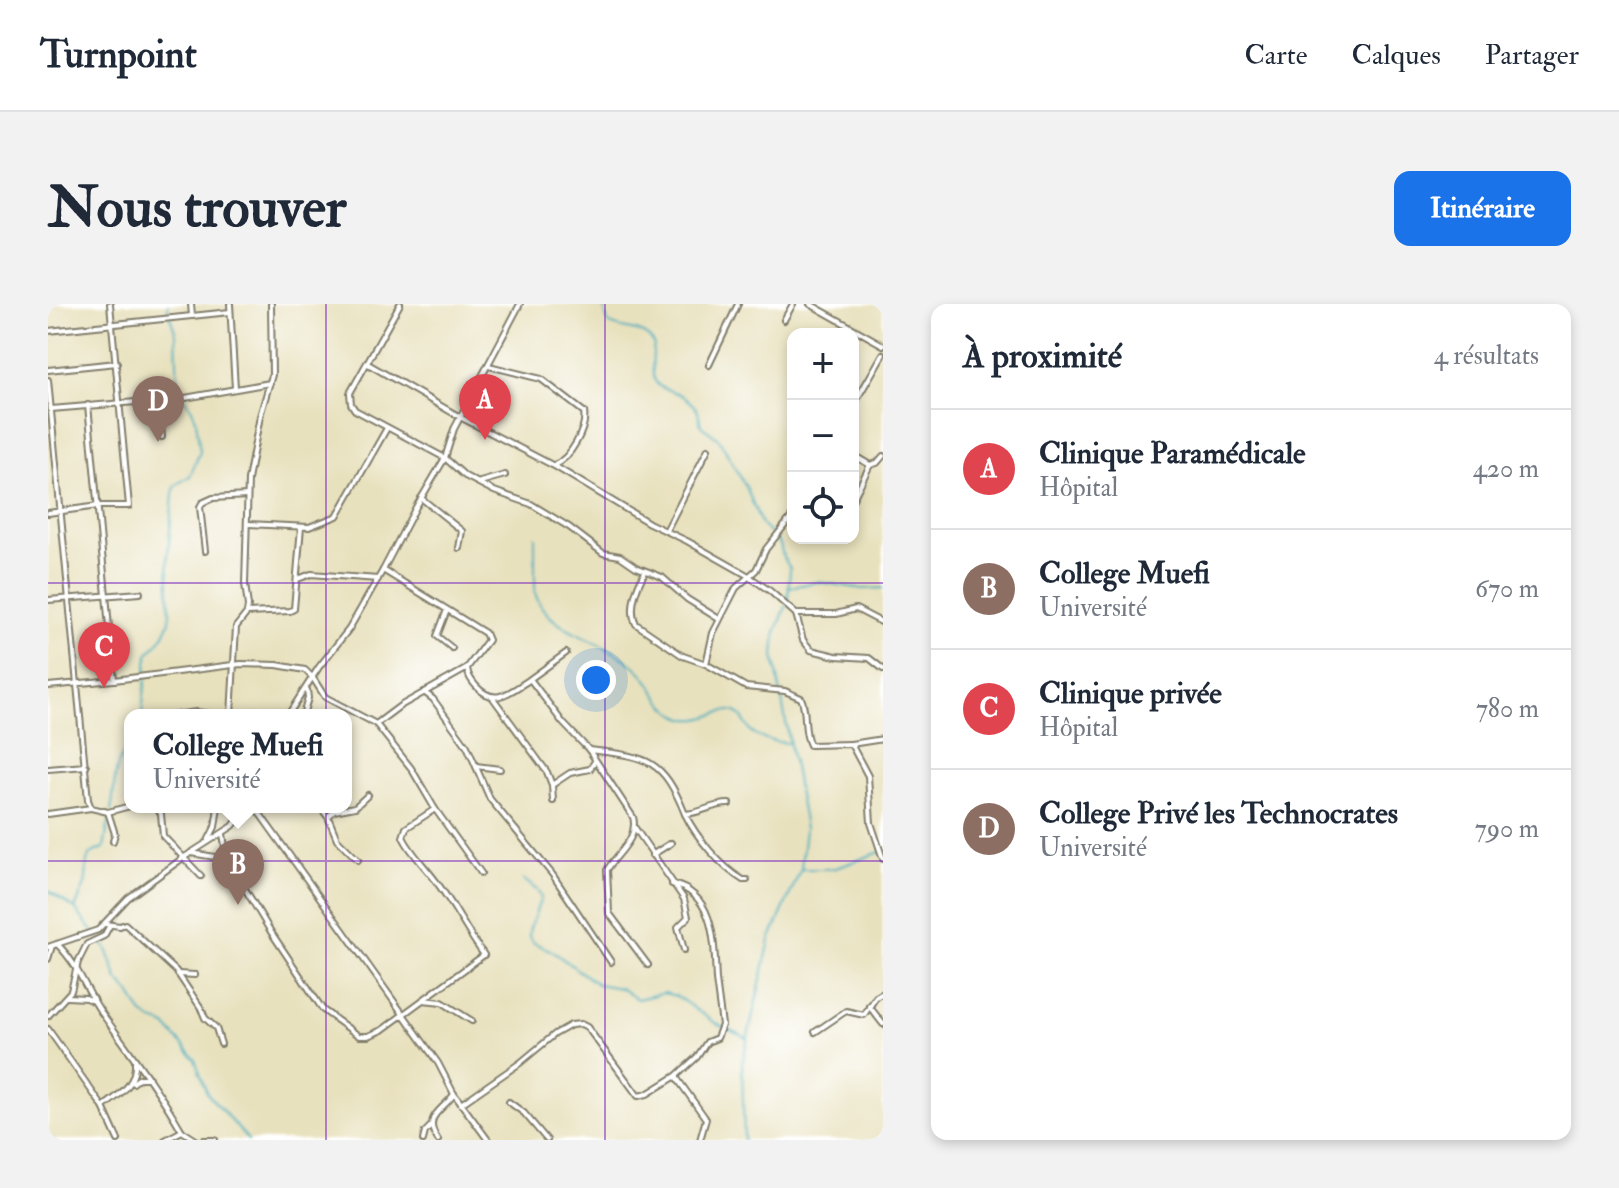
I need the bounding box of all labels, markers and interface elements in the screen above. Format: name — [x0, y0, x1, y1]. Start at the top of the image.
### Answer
text: Turnpoint — [40, 31, 197, 79]
text: Carte — [1244, 38, 1308, 73]
text: Calques — [1352, 38, 1441, 73]
text: Partager — [1485, 38, 1579, 73]
button: Itinéraire — [1394, 171, 1571, 246]
text: Nous trouver — [48, 173, 346, 244]
map controls — [787, 328, 859, 544]
button: + — [787, 328, 859, 400]
text: À proximité — [963, 335, 1122, 378]
text: 4 résultats — [1434, 340, 1539, 372]
pin: A — [459, 374, 511, 440]
pin: D — [132, 376, 184, 442]
button: − — [787, 400, 859, 472]
text: Clinique Paramédicale — [1039, 435, 1306, 472]
text: A — [981, 453, 997, 485]
text: 420 m — [1473, 453, 1539, 485]
button: locate — [787, 472, 859, 544]
text: Hôpital — [1039, 472, 1118, 504]
text: College Muefi — [1039, 555, 1210, 592]
text: B — [980, 573, 998, 605]
text: 670 m — [1475, 573, 1539, 605]
text: Université — [1039, 592, 1147, 624]
pin: C — [78, 622, 130, 688]
your location — [576, 660, 616, 700]
text: Clinique privée — [1039, 675, 1222, 712]
text: C — [979, 693, 999, 725]
text: 780 m — [1476, 693, 1539, 725]
popup — [124, 709, 352, 813]
text: Hôpital — [1039, 712, 1118, 744]
text: College Muefi — [153, 727, 323, 764]
text: Université — [153, 764, 260, 796]
text: College Privé les Technocrates — [1039, 795, 1398, 832]
text: D — [978, 813, 1000, 845]
text: 790 m — [1475, 813, 1539, 845]
text: Université — [1039, 832, 1147, 864]
pin: B — [212, 839, 264, 905]

